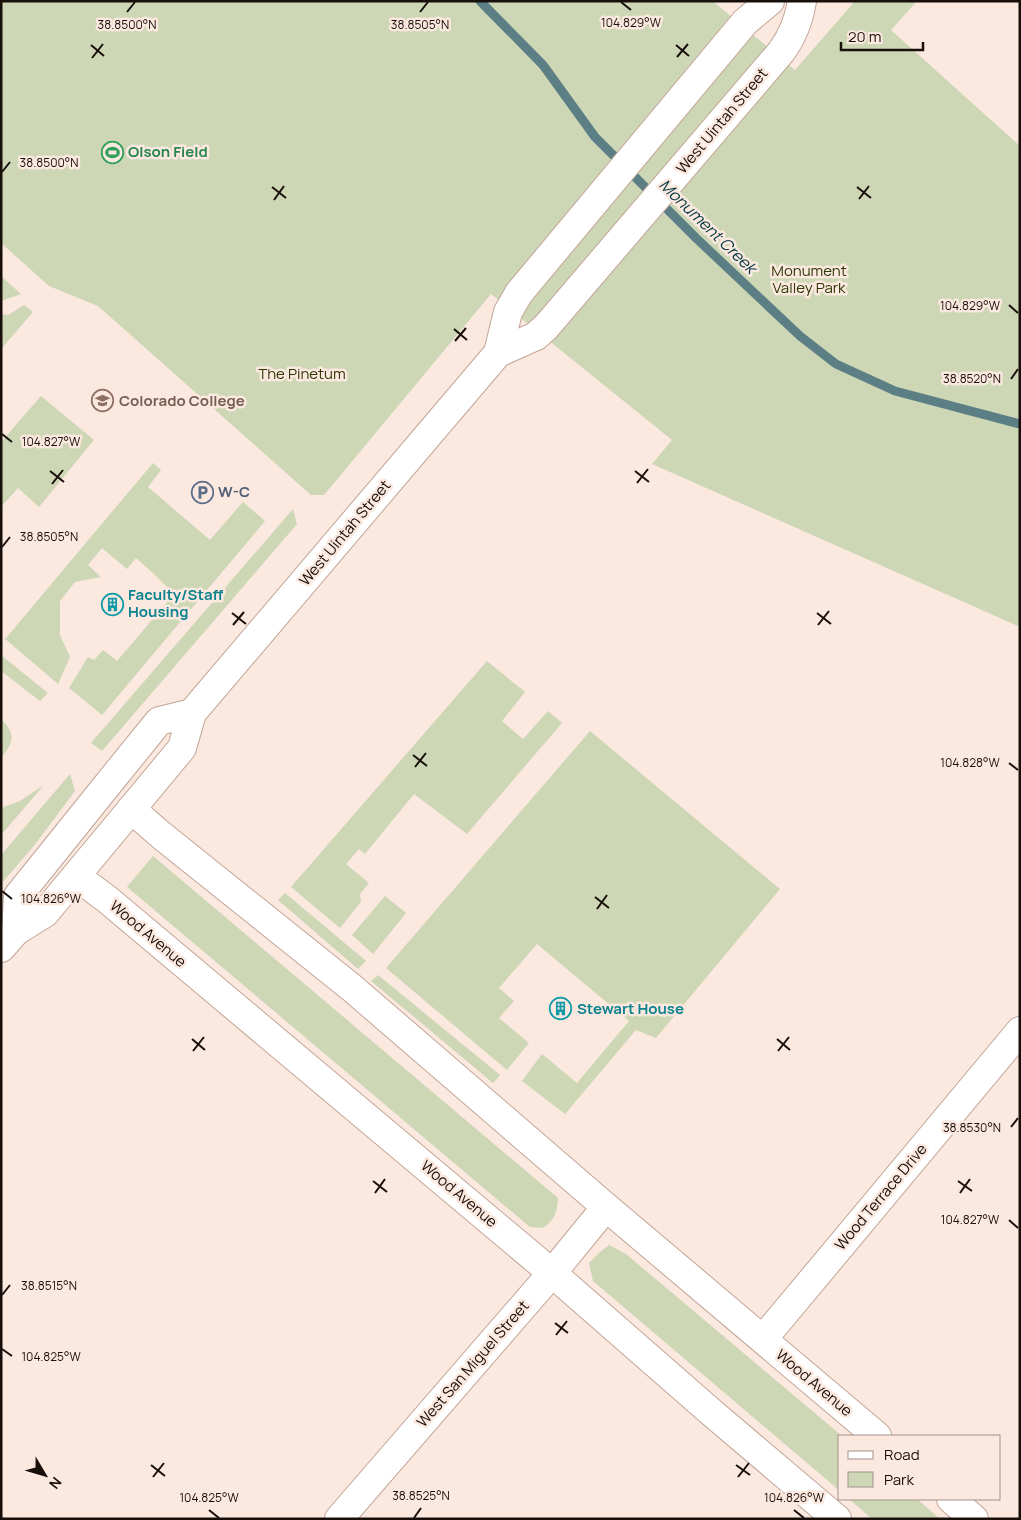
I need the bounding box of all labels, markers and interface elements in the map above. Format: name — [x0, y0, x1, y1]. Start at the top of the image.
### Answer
text: 104.829°W — [601, 14, 662, 31]
text: 38.8500°N — [98, 16, 156, 33]
text: 38.8505°N — [391, 16, 449, 33]
scale bar — [841, 20, 924, 52]
text: 20 m — [848, 26, 881, 47]
street label: West Uintah Street — [671, 63, 772, 178]
sports icon: Olson Field — [100, 140, 124, 164]
place label: Olson Field — [128, 141, 208, 162]
text: 38.8500°N — [20, 154, 78, 171]
water label: Monument Creek — [655, 174, 763, 280]
park label: Monument Valley Park — [771, 260, 847, 298]
text: 104.829°W — [940, 297, 1001, 314]
park label: The Pinetum — [258, 363, 346, 384]
text: 38.8520°N — [943, 370, 1001, 387]
school or university icon: Colorado College — [91, 389, 115, 413]
place label: Colorado College — [119, 390, 245, 411]
text: 104.827°W — [22, 433, 81, 450]
street label: West Uintah Street — [294, 475, 395, 590]
parking icon: W-C — [190, 480, 214, 504]
place label: W-C — [218, 481, 250, 502]
text: 38.8505°N — [20, 528, 78, 545]
place label: Faculty/Staff Housing — [128, 584, 224, 622]
building icon: Faculty/Staff Housing — [100, 592, 124, 616]
text: 104.828°W — [940, 754, 1000, 771]
text: 104.826°W — [21, 890, 82, 907]
street label: Wood Avenue — [106, 895, 191, 972]
building icon: Stewart House — [549, 997, 573, 1021]
place label: Stewart House — [577, 998, 684, 1019]
text: 38.8530°N — [943, 1119, 1001, 1136]
street label: Wood Terrace Drive — [830, 1139, 932, 1254]
street label: Wood Avenue — [417, 1155, 502, 1232]
text: 104.827°W — [941, 1211, 1000, 1228]
text: 38.8515°N — [21, 1277, 77, 1294]
street label: West San Miguel Street — [412, 1296, 534, 1432]
street label: Wood Avenue — [772, 1344, 857, 1421]
text: 104.825°W — [21, 1348, 81, 1365]
legend — [838, 1435, 1001, 1500]
text: Road — [884, 1444, 920, 1465]
north arrow — [20, 1450, 70, 1500]
text: Park — [884, 1469, 914, 1490]
text: N — [45, 1473, 66, 1493]
text: 38.8525°N — [392, 1487, 450, 1504]
text: 104.825°W — [179, 1489, 239, 1506]
text: 104.826°W — [764, 1489, 825, 1506]

